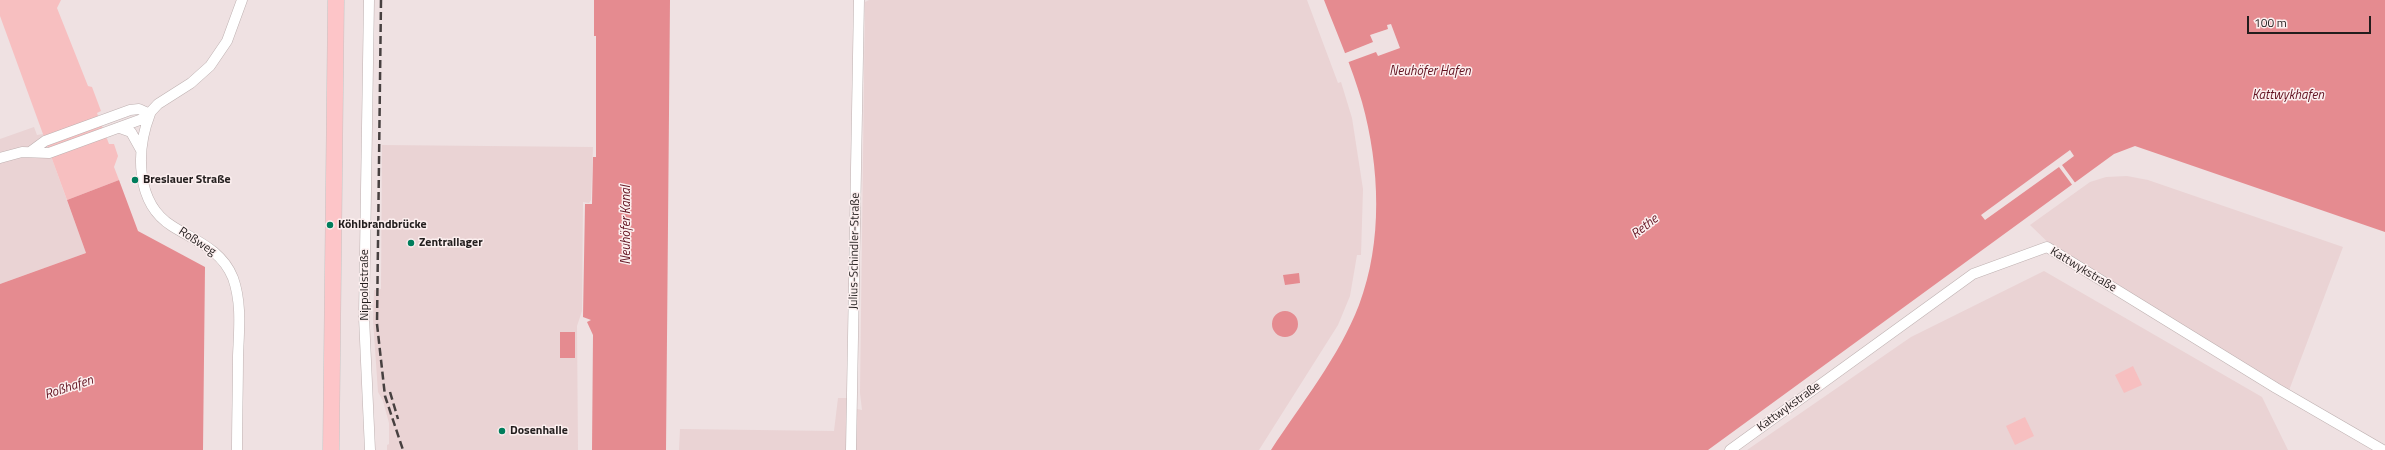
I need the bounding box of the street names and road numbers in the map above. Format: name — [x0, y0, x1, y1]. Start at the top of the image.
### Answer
street label: Julius-Schindler-Straße — [847, 193, 863, 309]
street label: Roßweg — [176, 225, 218, 259]
street label: Kattwykstraße — [2047, 245, 2119, 295]
street label: Nippoldstraße — [358, 249, 372, 321]
street label: Kattwykstraße — [1754, 379, 1824, 435]

